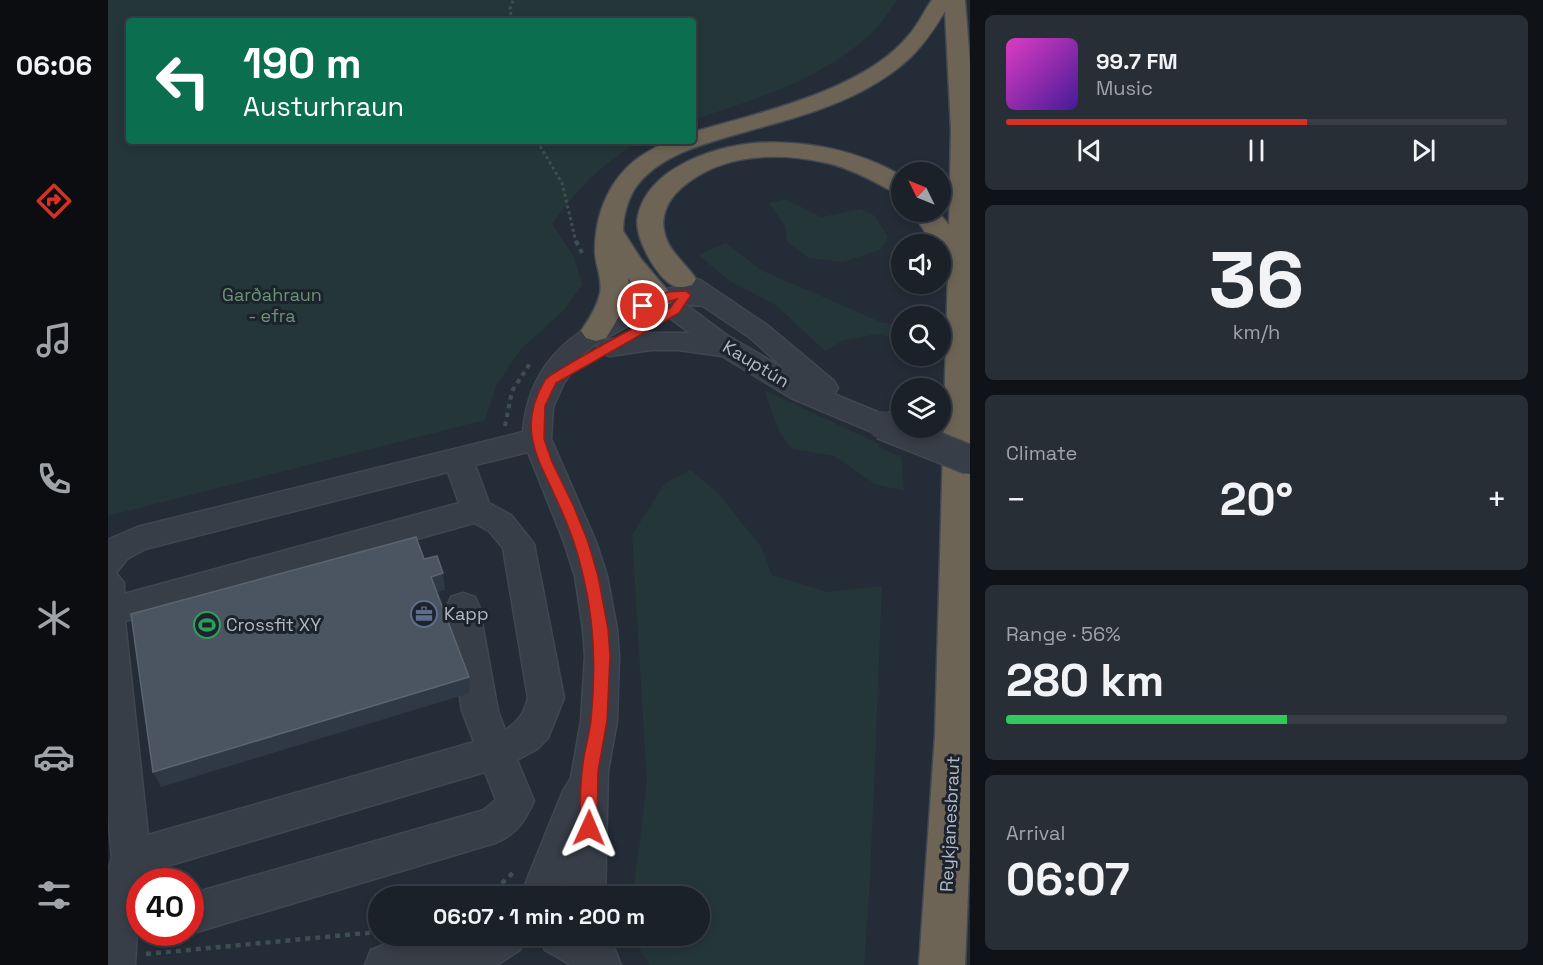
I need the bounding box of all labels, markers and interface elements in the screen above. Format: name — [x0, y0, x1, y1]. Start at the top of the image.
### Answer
text: 190 m — [243, 37, 362, 90]
icon: left — [144, 42, 222, 120]
text: 99.7 FM — [1096, 47, 1178, 75]
text: 06:06 — [16, 48, 92, 83]
text: Music — [1096, 75, 1153, 101]
text: Austurhraun — [243, 89, 404, 124]
icon: previous — [1073, 134, 1106, 167]
icon: pause — [1240, 134, 1273, 167]
icon: next — [1407, 134, 1440, 167]
north arrow — [891, 162, 951, 222]
map controls — [891, 162, 951, 438]
icon: directions — [33, 180, 75, 222]
text: 36 — [1209, 230, 1304, 330]
button: sound — [891, 234, 951, 294]
pin — [617, 280, 668, 331]
park label: Garðahraun - efra — [222, 283, 322, 327]
icon: arrive — [626, 289, 659, 322]
button: search — [891, 306, 951, 366]
icon: music — [33, 319, 75, 361]
text: km/h — [1233, 319, 1280, 345]
street label: Kauptún — [719, 335, 794, 392]
button: layers — [891, 378, 951, 438]
text: Climate — [1006, 440, 1077, 466]
icon: phone — [33, 458, 75, 500]
text: 20° — [1220, 471, 1293, 528]
text: − — [1006, 479, 1026, 521]
text: + — [1487, 479, 1507, 521]
icon: climate — [33, 597, 75, 639]
office icon: Kapp — [409, 599, 439, 629]
place label: Kapp — [444, 602, 489, 625]
sports icon: Crossfit XY — [192, 610, 222, 640]
place label: Crossfit XY — [226, 613, 321, 636]
text: Range · 56% — [1006, 621, 1121, 647]
text: 280 km — [1006, 652, 1164, 709]
icon: car — [33, 736, 75, 778]
street label: Reykjanesbraut — [934, 755, 965, 893]
position arrow — [557, 796, 621, 860]
text: Arrival — [1006, 820, 1065, 846]
text: 06:07 — [1006, 851, 1130, 908]
speed limit sign: 40 — [126, 868, 204, 946]
icon: filters — [33, 874, 75, 916]
text: 06:07 · 1 min · 200 m — [433, 902, 645, 930]

